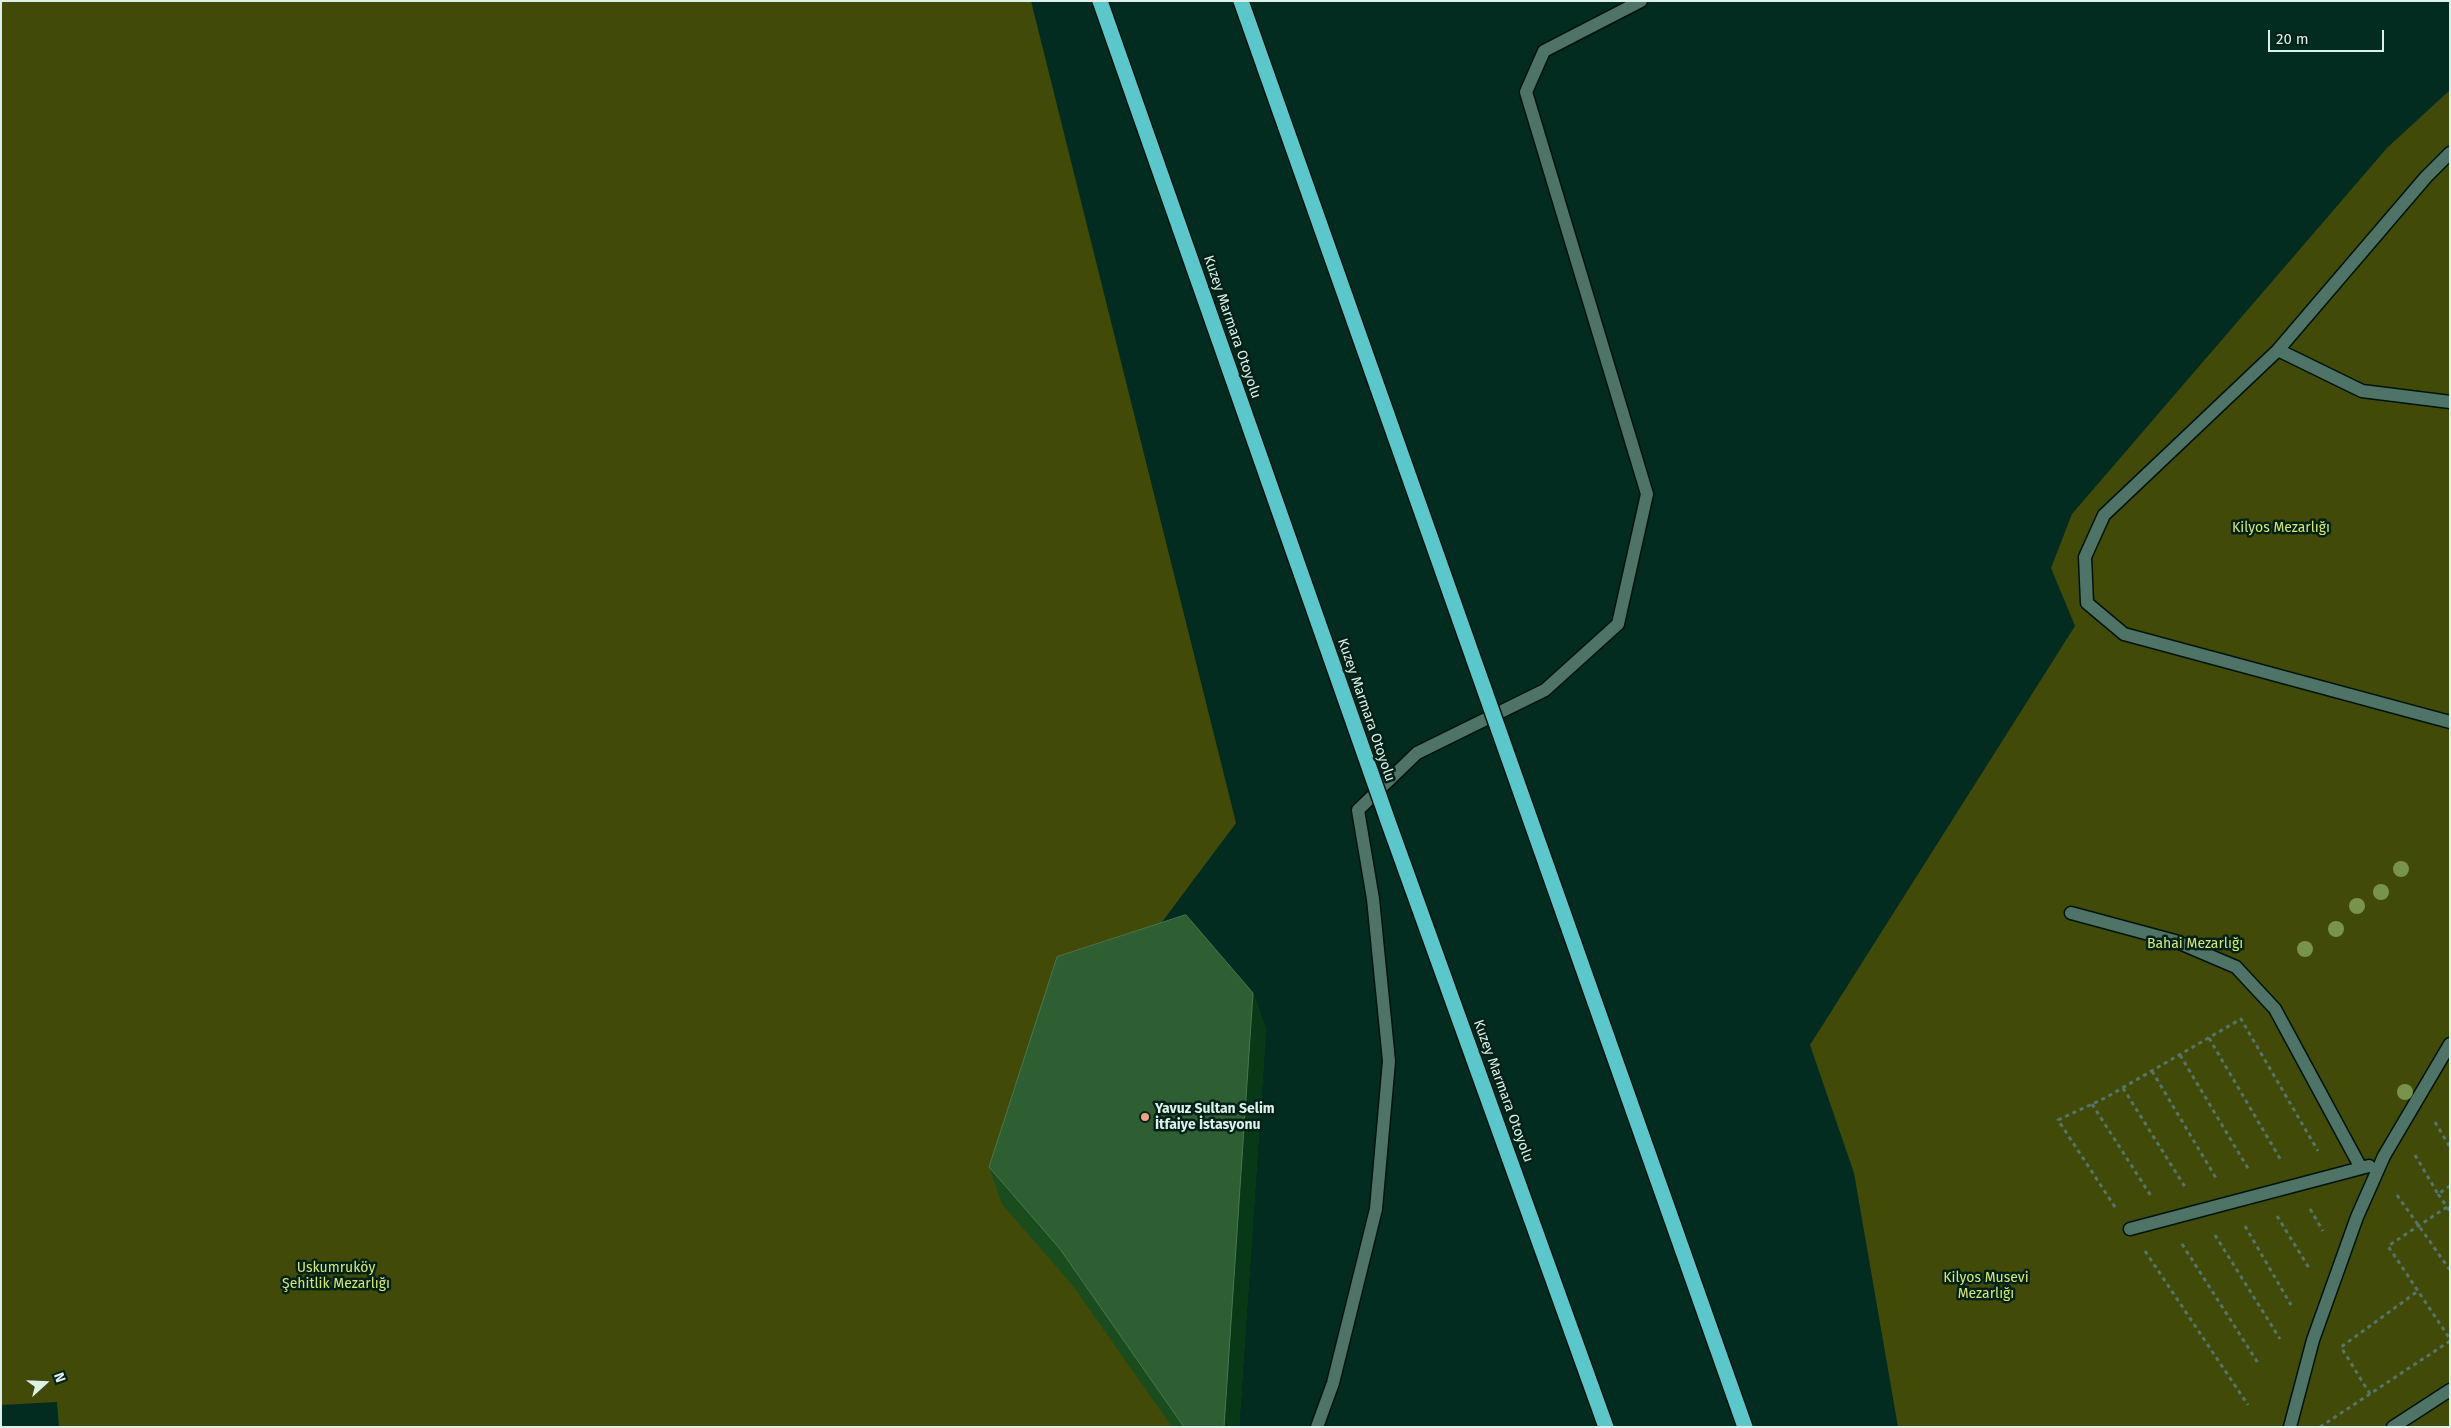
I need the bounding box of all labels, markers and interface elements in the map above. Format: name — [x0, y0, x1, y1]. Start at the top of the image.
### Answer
scale bar — [2271, 20, 2387, 52]
text: 20 m — [2276, 30, 2309, 48]
street label: Kuzey Marmara Otoyolu — [1200, 253, 1264, 401]
park label: Kilyos Mezarlığı — [2232, 520, 2330, 536]
street label: Kuzey Marmara Otoyolu — [1334, 636, 1398, 784]
park label: Bahai Mezarlığı — [2147, 936, 2243, 952]
street label: Kuzey Marmara Otoyolu — [1469, 1018, 1537, 1164]
place label: Yavuz Sultan Selim İtfaiye İstasyonu — [1155, 1101, 1275, 1134]
marker: Yavuz Sultan Selim İtfaiye İstasyonu — [1139, 1111, 1151, 1123]
park label: Uskumruköy Şehitlik Mezarlığı — [282, 1260, 390, 1292]
park label: Kilyos Musevi Mezarlığı — [1943, 1270, 2029, 1302]
north arrow — [20, 1358, 70, 1408]
text: N — [50, 1370, 69, 1385]

